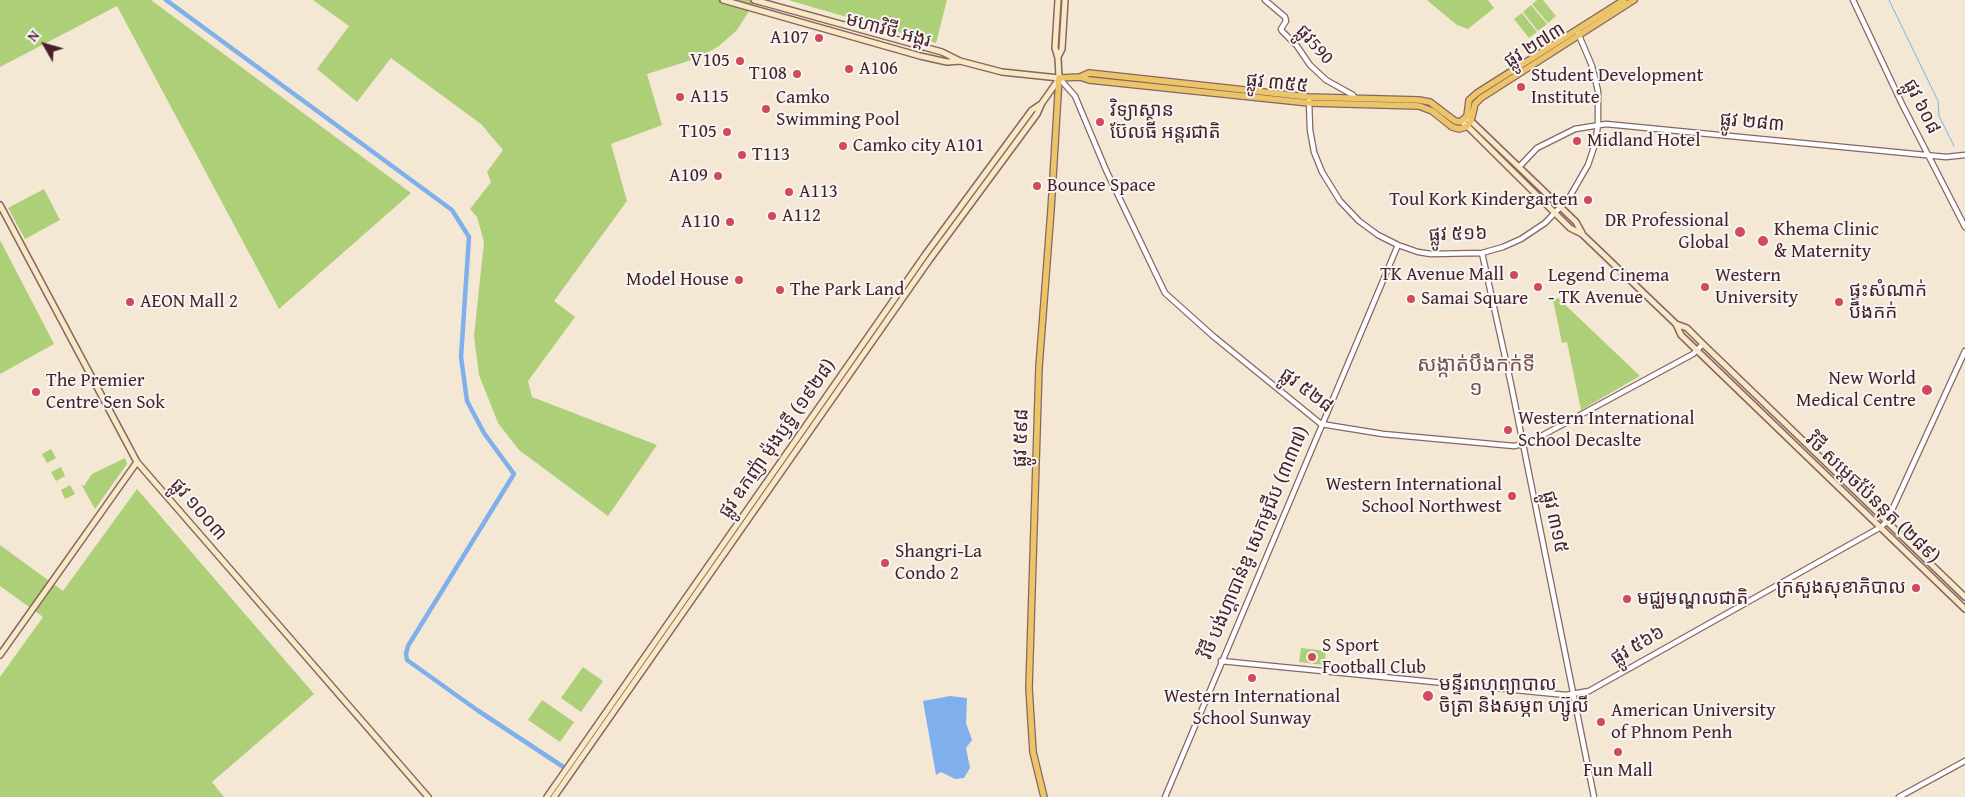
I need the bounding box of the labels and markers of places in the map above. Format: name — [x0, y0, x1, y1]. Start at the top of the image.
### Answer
place label: A107 — [770, 27, 809, 49]
marker: A107 — [813, 32, 825, 44]
place label: V105 — [690, 50, 730, 72]
marker: V105 — [734, 55, 746, 67]
place label: A106 — [859, 58, 898, 80]
place label: T108 — [749, 63, 787, 85]
marker: A106 — [843, 63, 855, 75]
place label: Student Development Institute — [1531, 65, 1703, 109]
marker: T108 — [791, 68, 803, 80]
marker: Student Development Institute — [1515, 81, 1527, 93]
place label: A115 — [690, 86, 729, 108]
place label: Camko Swimming Pool — [776, 87, 900, 131]
marker: A115 — [674, 91, 686, 103]
place label: វិទ្យាស្ថាន ប៊ែលធី អន្ដរជាតិ — [1110, 100, 1221, 144]
marker: Camko Swimming Pool — [760, 103, 772, 115]
marker: វិទ្យាស្ថាន ប៊ែលធី អន្ដរជាតិ — [1094, 116, 1106, 128]
place label: T105 — [679, 121, 717, 143]
marker: T105 — [721, 126, 733, 138]
place label: Midland Hotel — [1587, 130, 1701, 152]
place label: Camko city A101 — [853, 135, 984, 157]
marker: Midland Hotel — [1571, 135, 1583, 147]
marker: Camko city A101 — [837, 140, 849, 152]
place label: T113 — [752, 144, 790, 166]
marker: T113 — [736, 149, 748, 161]
place label: A109 — [669, 165, 708, 187]
marker: A109 — [712, 170, 724, 182]
place label: Bounce Space — [1047, 175, 1156, 197]
marker: Bounce Space — [1031, 180, 1043, 192]
place label: A113 — [799, 181, 838, 203]
marker: A113 — [783, 186, 795, 198]
place label: Toul Kork Kindergarten — [1389, 189, 1578, 211]
marker: Toul Kork Kindergarten — [1582, 194, 1594, 206]
place label: A112 — [782, 205, 821, 227]
marker: A112 — [766, 210, 778, 222]
place label: DR Professional Global — [1605, 210, 1729, 254]
place label: A110 — [681, 211, 720, 233]
marker: A110 — [724, 216, 736, 228]
place label: Khema Clinic & Maternity — [1774, 219, 1879, 263]
marker: DR Professional Global — [1733, 225, 1747, 239]
marker: Khema Clinic & Maternity — [1756, 234, 1770, 248]
place label: TK Avenue Mall — [1380, 264, 1504, 286]
place label: Legend Cinema - TK Avenue — [1548, 265, 1669, 309]
place label: Western University — [1715, 265, 1798, 309]
place label: Model House — [626, 269, 729, 291]
marker: TK Avenue Mall — [1508, 269, 1520, 281]
marker: Model House — [733, 274, 745, 286]
place label: The Park Land — [790, 279, 904, 301]
place label: ផ្ទះសំណាក់ បឹងកក់ — [1849, 280, 1927, 324]
marker: Legend Cinema - TK Avenue — [1532, 281, 1544, 293]
marker: Western University — [1699, 281, 1711, 293]
marker: The Park Land — [774, 284, 786, 296]
place label: Samai Square — [1421, 288, 1528, 310]
place label: AEON Mall 2 — [140, 291, 238, 313]
marker: Samai Square — [1405, 293, 1417, 305]
marker: AEON Mall 2 — [124, 296, 136, 308]
marker: ផ្ទះសំណាក់ បឹងកក់ — [1833, 296, 1845, 308]
place label: New World Medical Centre — [1796, 368, 1916, 412]
place label: The Premier Centre Sen Sok — [46, 370, 165, 414]
marker: New World Medical Centre — [1920, 383, 1934, 397]
marker: The Premier Centre Sen Sok — [30, 386, 42, 398]
place label: Western International School Decaslte — [1518, 408, 1695, 452]
marker: Western International School Decaslte — [1502, 424, 1514, 436]
place label: Western International School Northwest — [1325, 474, 1502, 518]
marker: Western International School Northwest — [1506, 490, 1518, 502]
place label: Shangri-La Condo 2 — [895, 541, 982, 585]
marker: Shangri-La Condo 2 — [879, 557, 891, 569]
place label: ក្រសួងសុខាភិបាល — [1776, 577, 1906, 599]
marker: ក្រសួងសុខាភិបាល — [1910, 582, 1922, 594]
place label: មជ្ឈមណ្ឌលជាតិ — [1637, 588, 1748, 610]
marker: មជ្ឈមណ្ឌលជាតិ — [1621, 593, 1633, 605]
place label: S Sport Football Club — [1322, 635, 1426, 679]
marker: S Sport Football Club — [1306, 651, 1318, 663]
marker: Western International School Sunway — [1246, 672, 1258, 684]
place label: មន្ទីរពហុព្យាបាល ចិត្រា និងសម្ភព ហ្ស៊ូលី — [1439, 674, 1589, 718]
place label: Western International School Sunway — [1164, 686, 1340, 730]
marker: មន្ទីរពហុព្យាបាល ចិត្រា និងសម្ភព ហ្ស៊ូលី — [1421, 689, 1435, 703]
place label: American University of Phnom Penh — [1611, 700, 1776, 744]
marker: American University of Phnom Penh — [1595, 716, 1607, 728]
marker: Fun Mall — [1612, 746, 1624, 758]
place label: Fun Mall — [1583, 760, 1653, 782]

